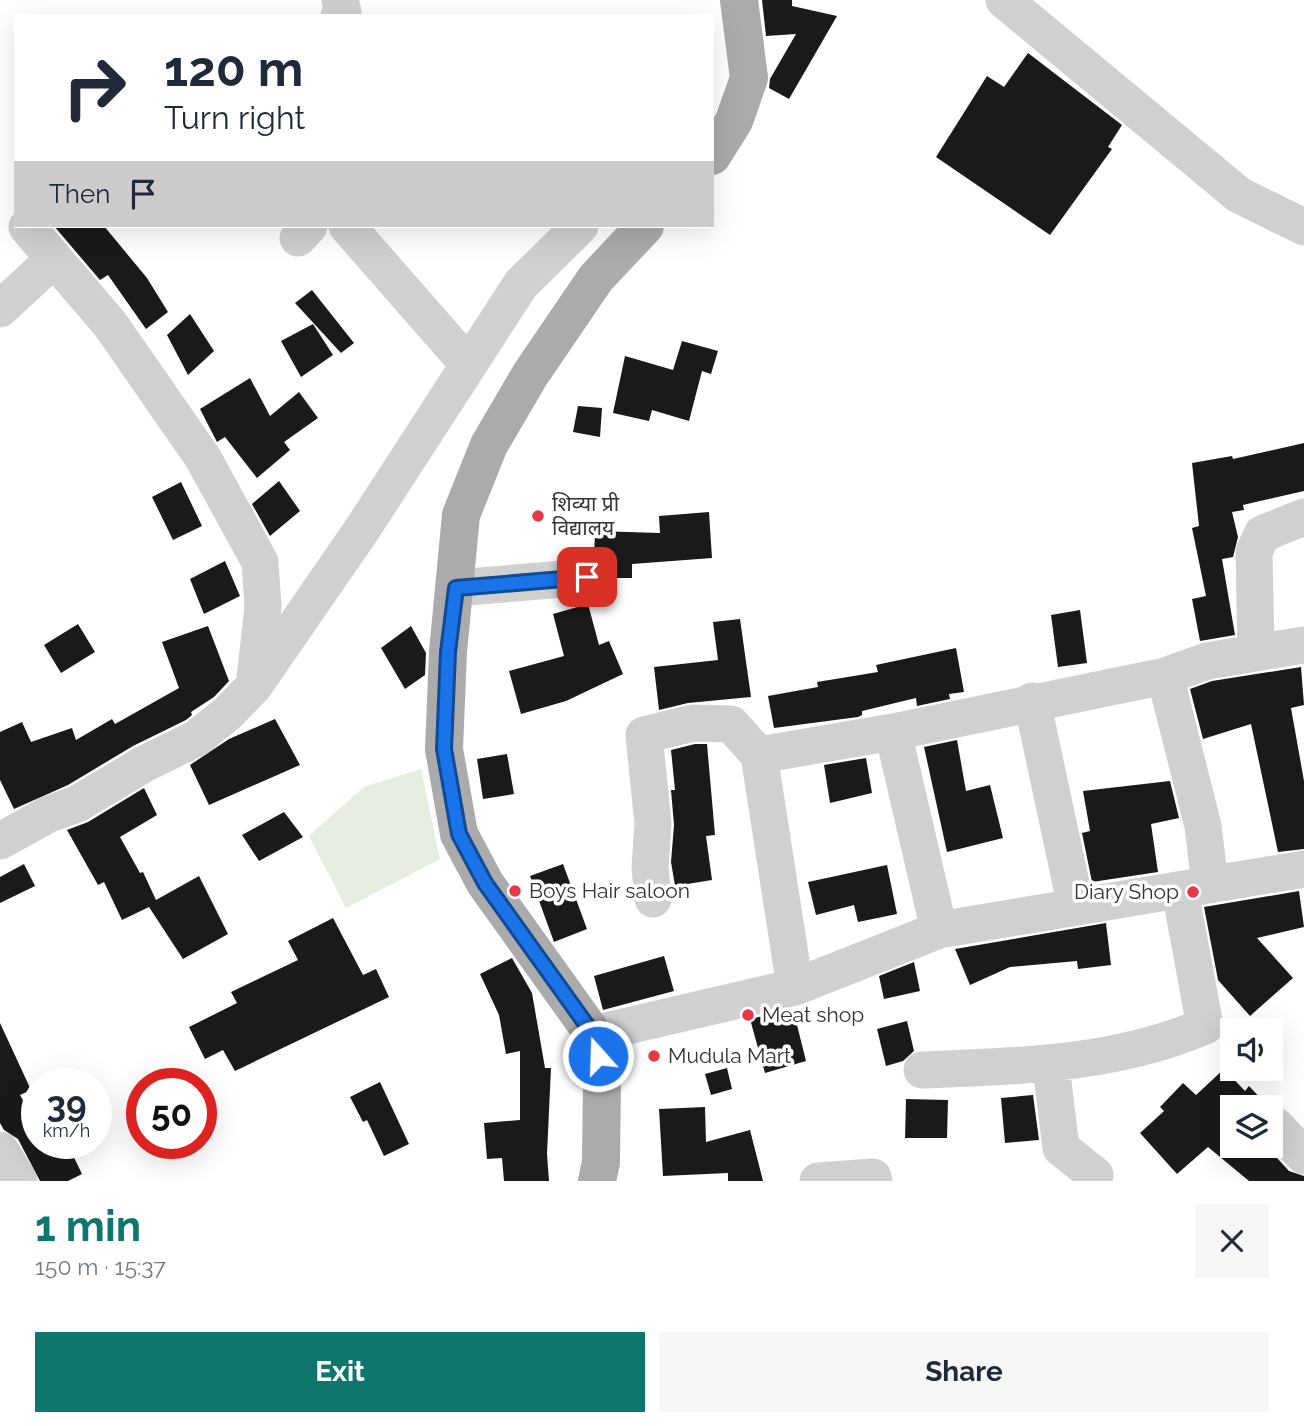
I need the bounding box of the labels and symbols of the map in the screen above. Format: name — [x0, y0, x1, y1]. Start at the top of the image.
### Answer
place label: शिव्या प्री विद्यालय — [552, 491, 620, 540]
marker: शिव्या प्री विद्यालय — [530, 508, 546, 524]
pin — [557, 547, 617, 607]
place label: Boys Hair saloon — [529, 878, 690, 903]
place label: Diary Shop — [1074, 879, 1179, 904]
marker: Boys Hair saloon — [507, 883, 523, 899]
marker: Diary Shop — [1185, 884, 1201, 900]
place label: Meat shop — [762, 1002, 864, 1027]
marker: Meat shop — [740, 1007, 756, 1023]
position arrow — [561, 1019, 635, 1093]
place label: Mudula Mart — [668, 1043, 791, 1068]
marker: Mudula Mart — [646, 1048, 662, 1064]
speed limit sign: 50 — [126, 1068, 217, 1159]

